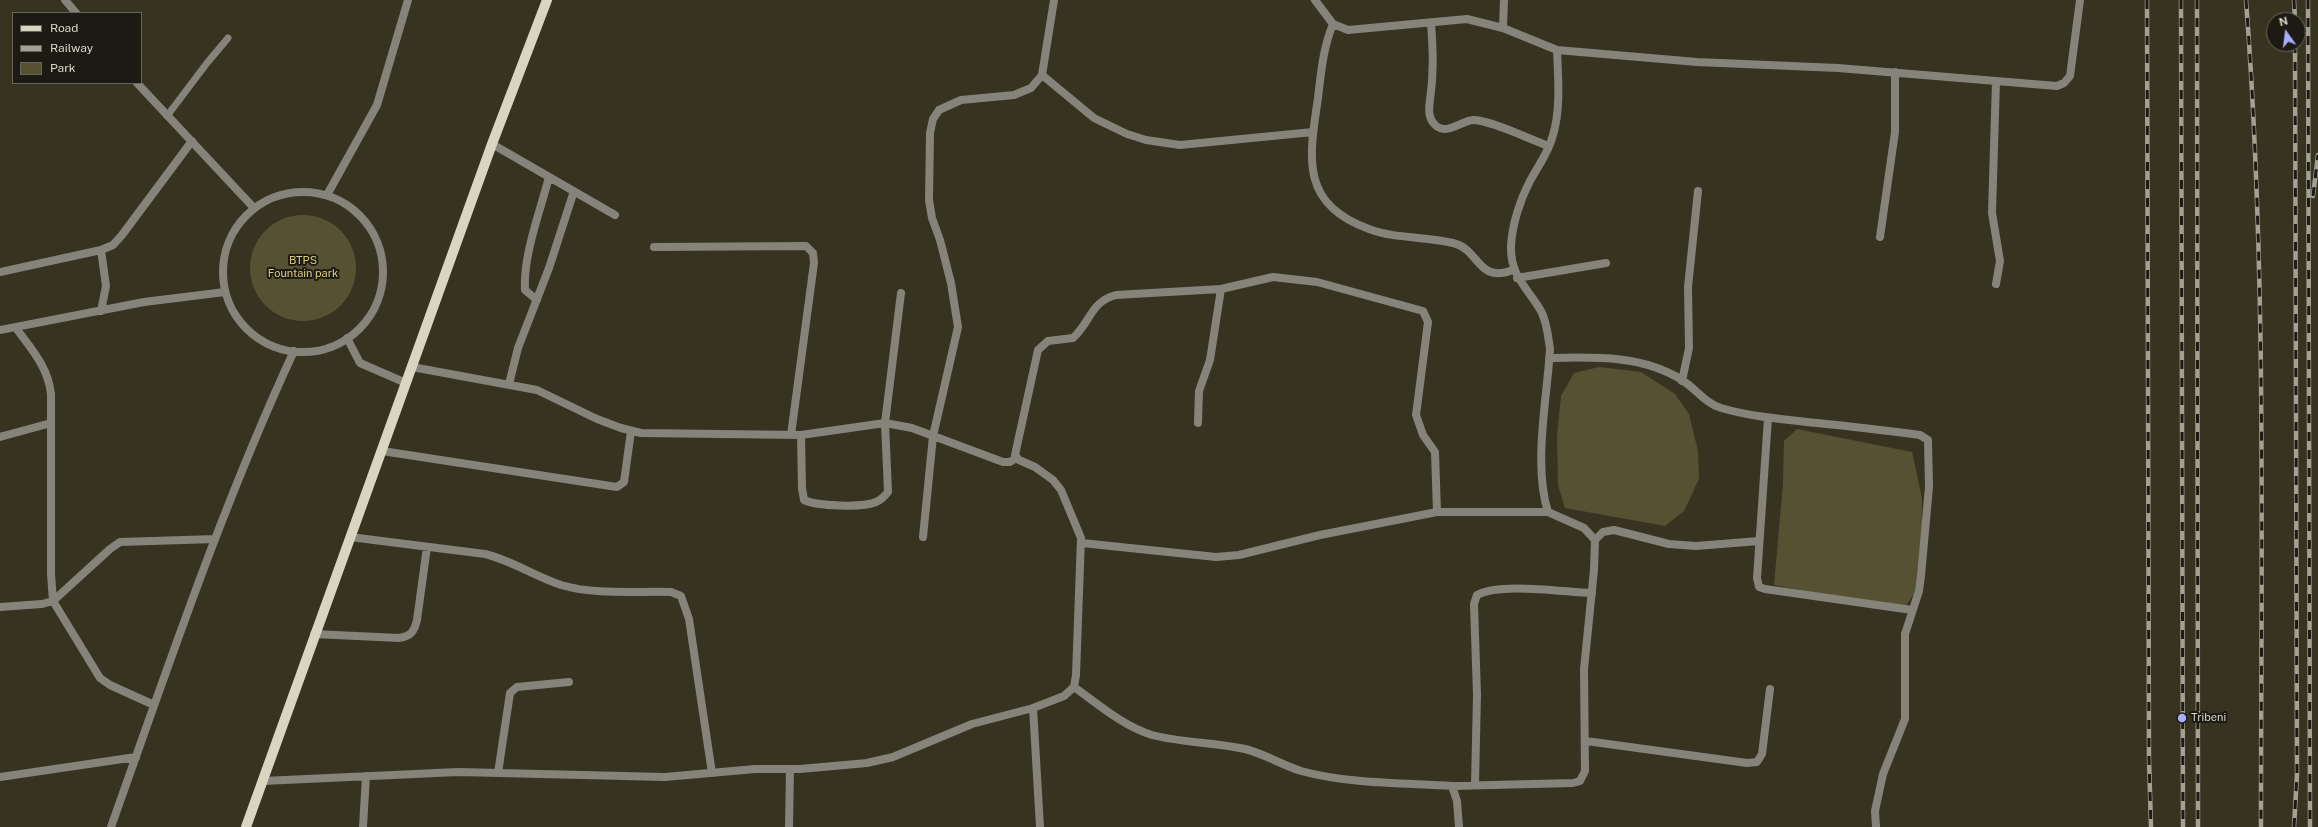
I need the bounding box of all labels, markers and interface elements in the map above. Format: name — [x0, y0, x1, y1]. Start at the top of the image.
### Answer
legend — [12, 12, 142, 84]
north arrow — [2266, 12, 2306, 52]
text: N — [2278, 14, 2289, 28]
text: Road — [50, 21, 78, 35]
text: Railway — [50, 41, 93, 55]
text: Park — [50, 61, 76, 75]
park label: BTPS Fountain park — [268, 254, 338, 280]
place label: Tribeni — [2191, 711, 2226, 725]
marker: Tribeni — [2176, 712, 2188, 724]

